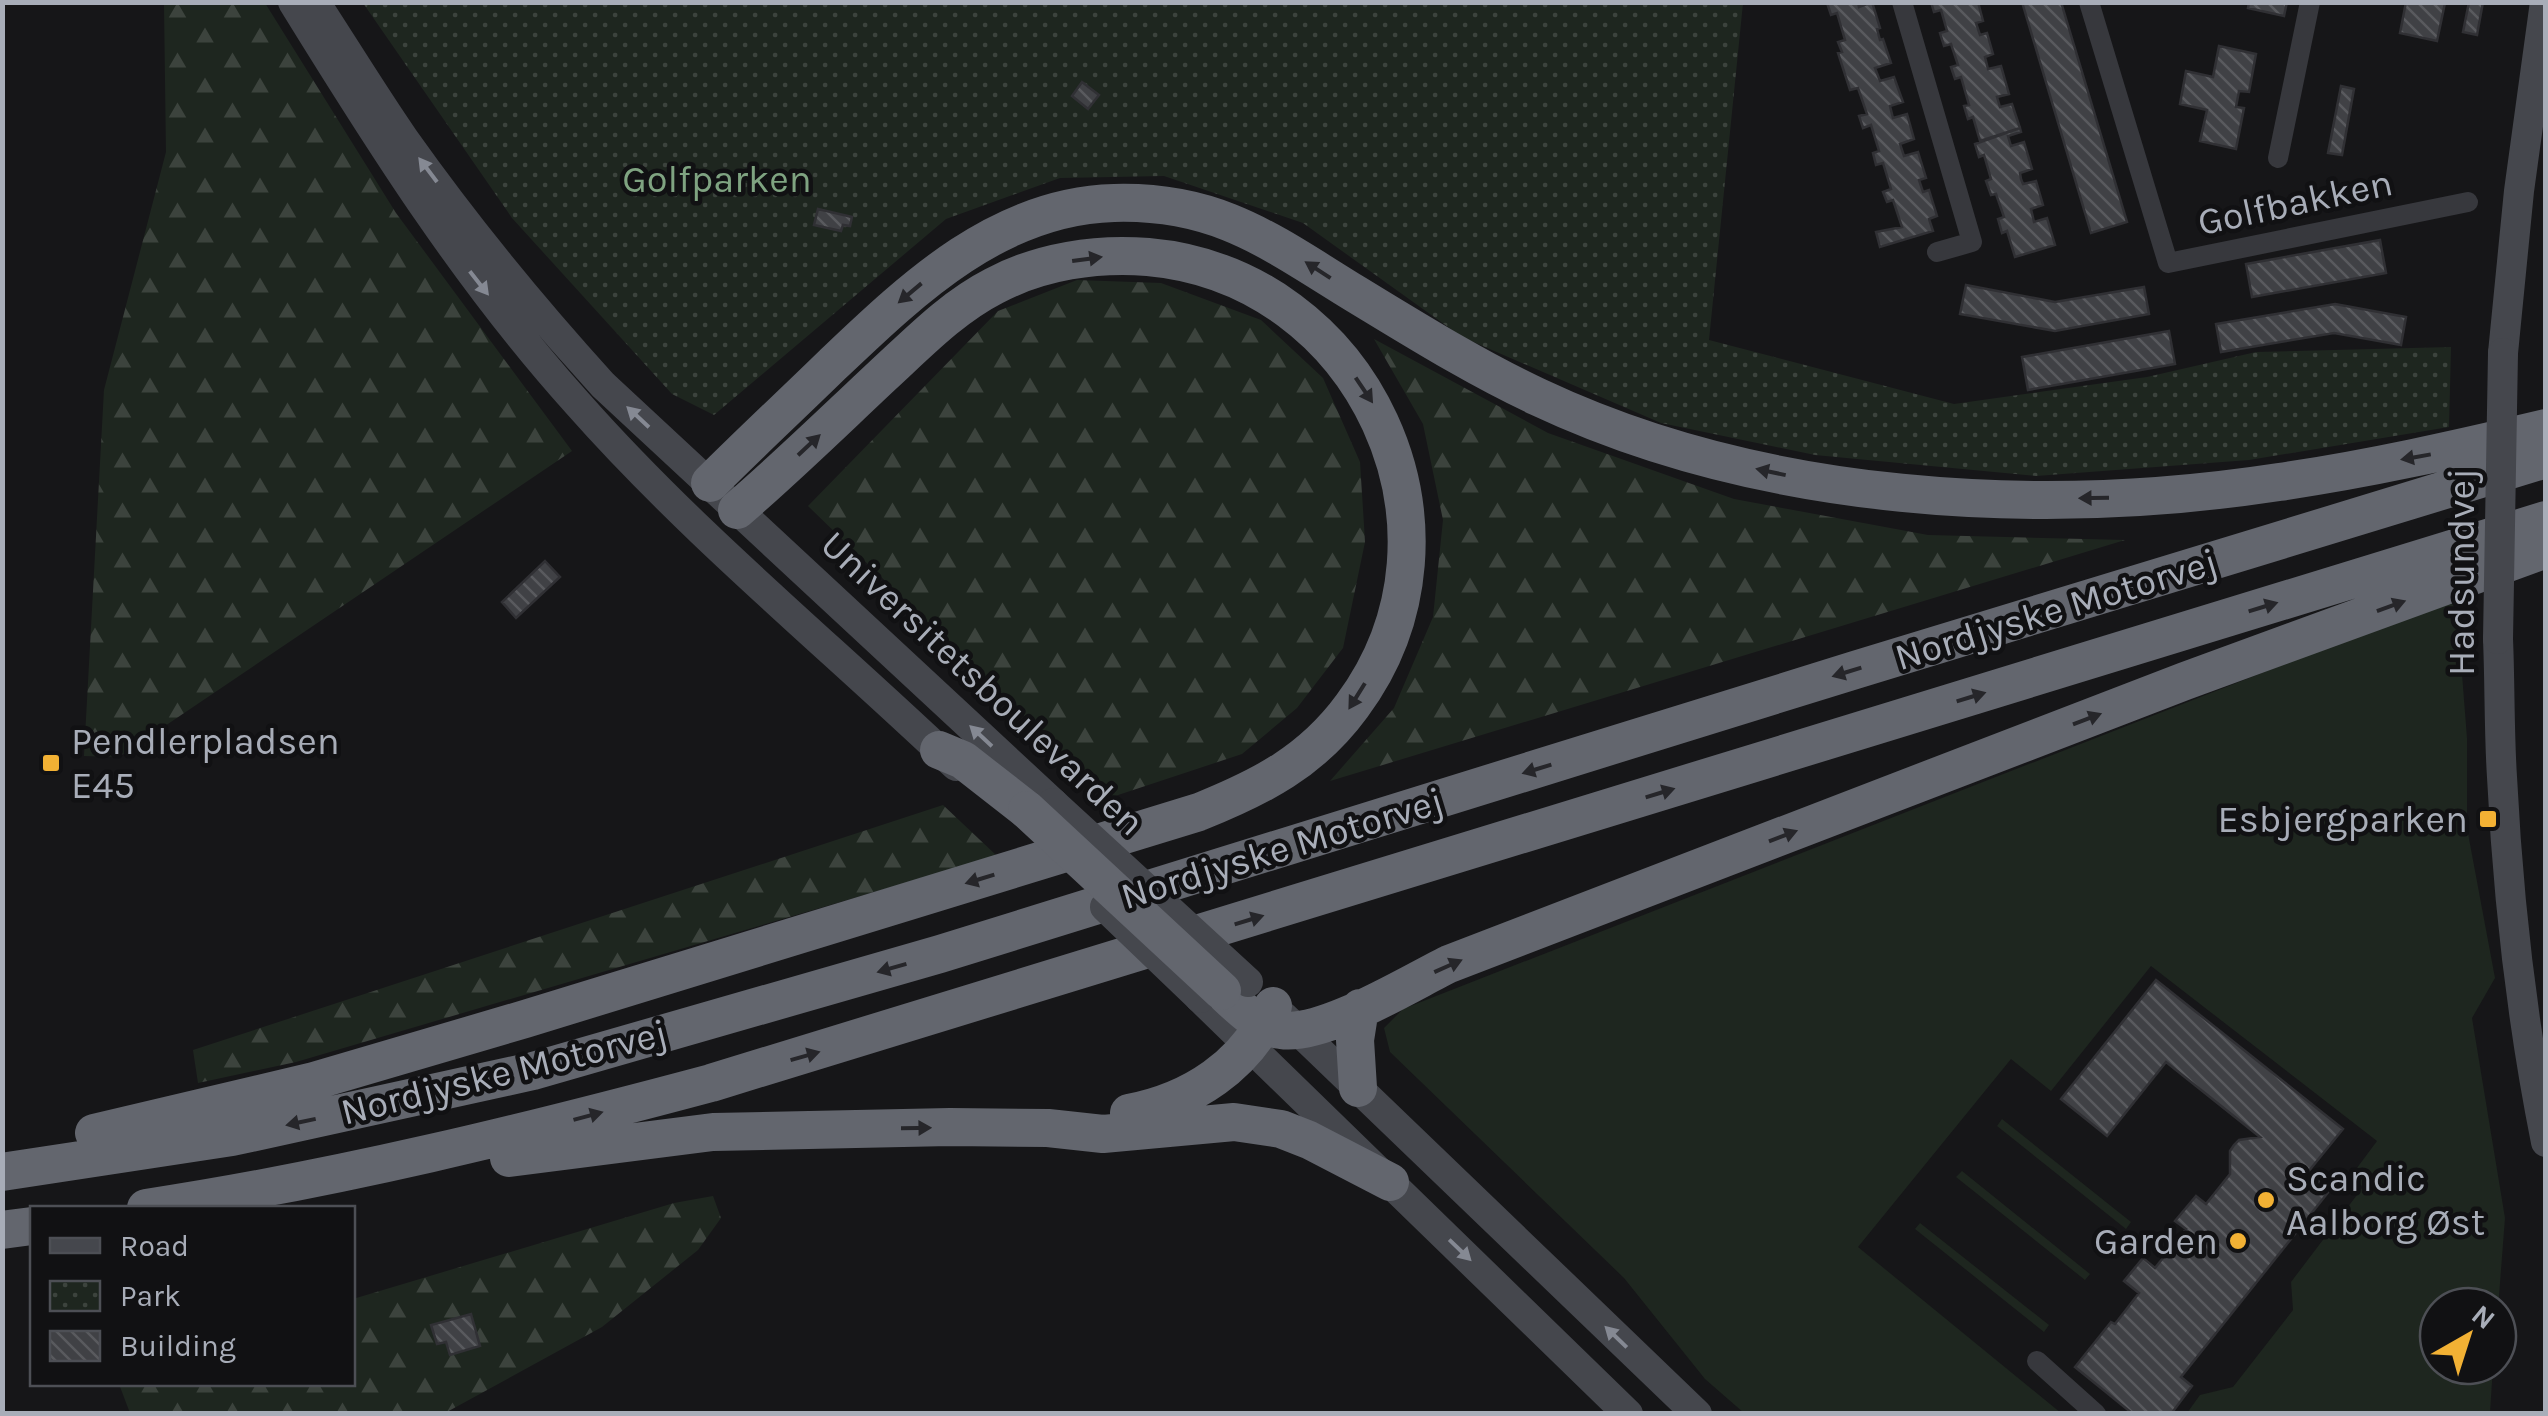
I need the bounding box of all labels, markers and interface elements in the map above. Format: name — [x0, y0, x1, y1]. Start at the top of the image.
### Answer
one-way arrow — [418, 157, 438, 183]
park label: Golfparken — [622, 157, 812, 202]
street label: Golfbakken — [2194, 160, 2396, 245]
one-way arrow — [1072, 250, 1103, 266]
one-way arrow — [1304, 261, 1332, 280]
one-way arrow — [468, 271, 489, 296]
one-way arrow — [898, 281, 923, 303]
one-way arrow — [1354, 377, 1373, 404]
one-way arrow — [626, 406, 650, 429]
one-way arrow — [797, 433, 821, 456]
one-way arrow — [2401, 450, 2432, 466]
one-way arrow — [1755, 463, 1786, 479]
street label: Hadsundvej — [2439, 468, 2484, 676]
one-way arrow — [2078, 490, 2110, 506]
street label: Universitetsboulevarden — [812, 522, 1154, 845]
street label: Nordjyske Motorvej — [1889, 539, 2223, 680]
one-way arrow — [2377, 598, 2407, 613]
one-way arrow — [2248, 599, 2278, 614]
one-way arrow — [1831, 665, 1862, 680]
one-way arrow — [1349, 683, 1367, 710]
one-way arrow — [1956, 689, 1986, 704]
one-way arrow — [2072, 711, 2102, 726]
place label: Pendlerpladsen E45 — [71, 719, 340, 808]
one-way arrow — [969, 725, 993, 748]
marker: Pendlerpladsen E45 — [40, 752, 62, 774]
one-way arrow — [1521, 762, 1551, 777]
street label: Nordjyske Motorvej — [1115, 778, 1449, 919]
one-way arrow — [1645, 785, 1676, 800]
place label: Esbjergparken — [2217, 797, 2468, 842]
marker: Esbjergparken — [2477, 808, 2499, 830]
one-way arrow — [1769, 827, 1799, 843]
one-way arrow — [964, 872, 994, 887]
one-way arrow — [1235, 912, 1265, 927]
one-way arrow — [1434, 957, 1463, 974]
one-way arrow — [876, 961, 907, 976]
street label: Nordjyske Motorvej — [336, 1010, 672, 1135]
one-way arrow — [790, 1048, 820, 1063]
one-way arrow — [573, 1107, 604, 1123]
one-way arrow — [286, 1114, 317, 1130]
one-way arrow — [900, 1120, 932, 1136]
place label: Scandic Aalborg Øst — [2286, 1156, 2485, 1245]
marker: Scandic Aalborg Øst — [2255, 1189, 2277, 1211]
legend — [30, 1206, 355, 1386]
place label: Garden — [2094, 1219, 2218, 1264]
text: Road — [120, 1228, 189, 1264]
marker: Garden — [2227, 1230, 2249, 1252]
one-way arrow — [1447, 1238, 1471, 1261]
text: Park — [120, 1278, 181, 1314]
north arrow — [2418, 1286, 2518, 1386]
text: N — [2465, 1298, 2502, 1336]
one-way arrow — [1605, 1325, 1629, 1349]
text: Building — [120, 1328, 236, 1364]

